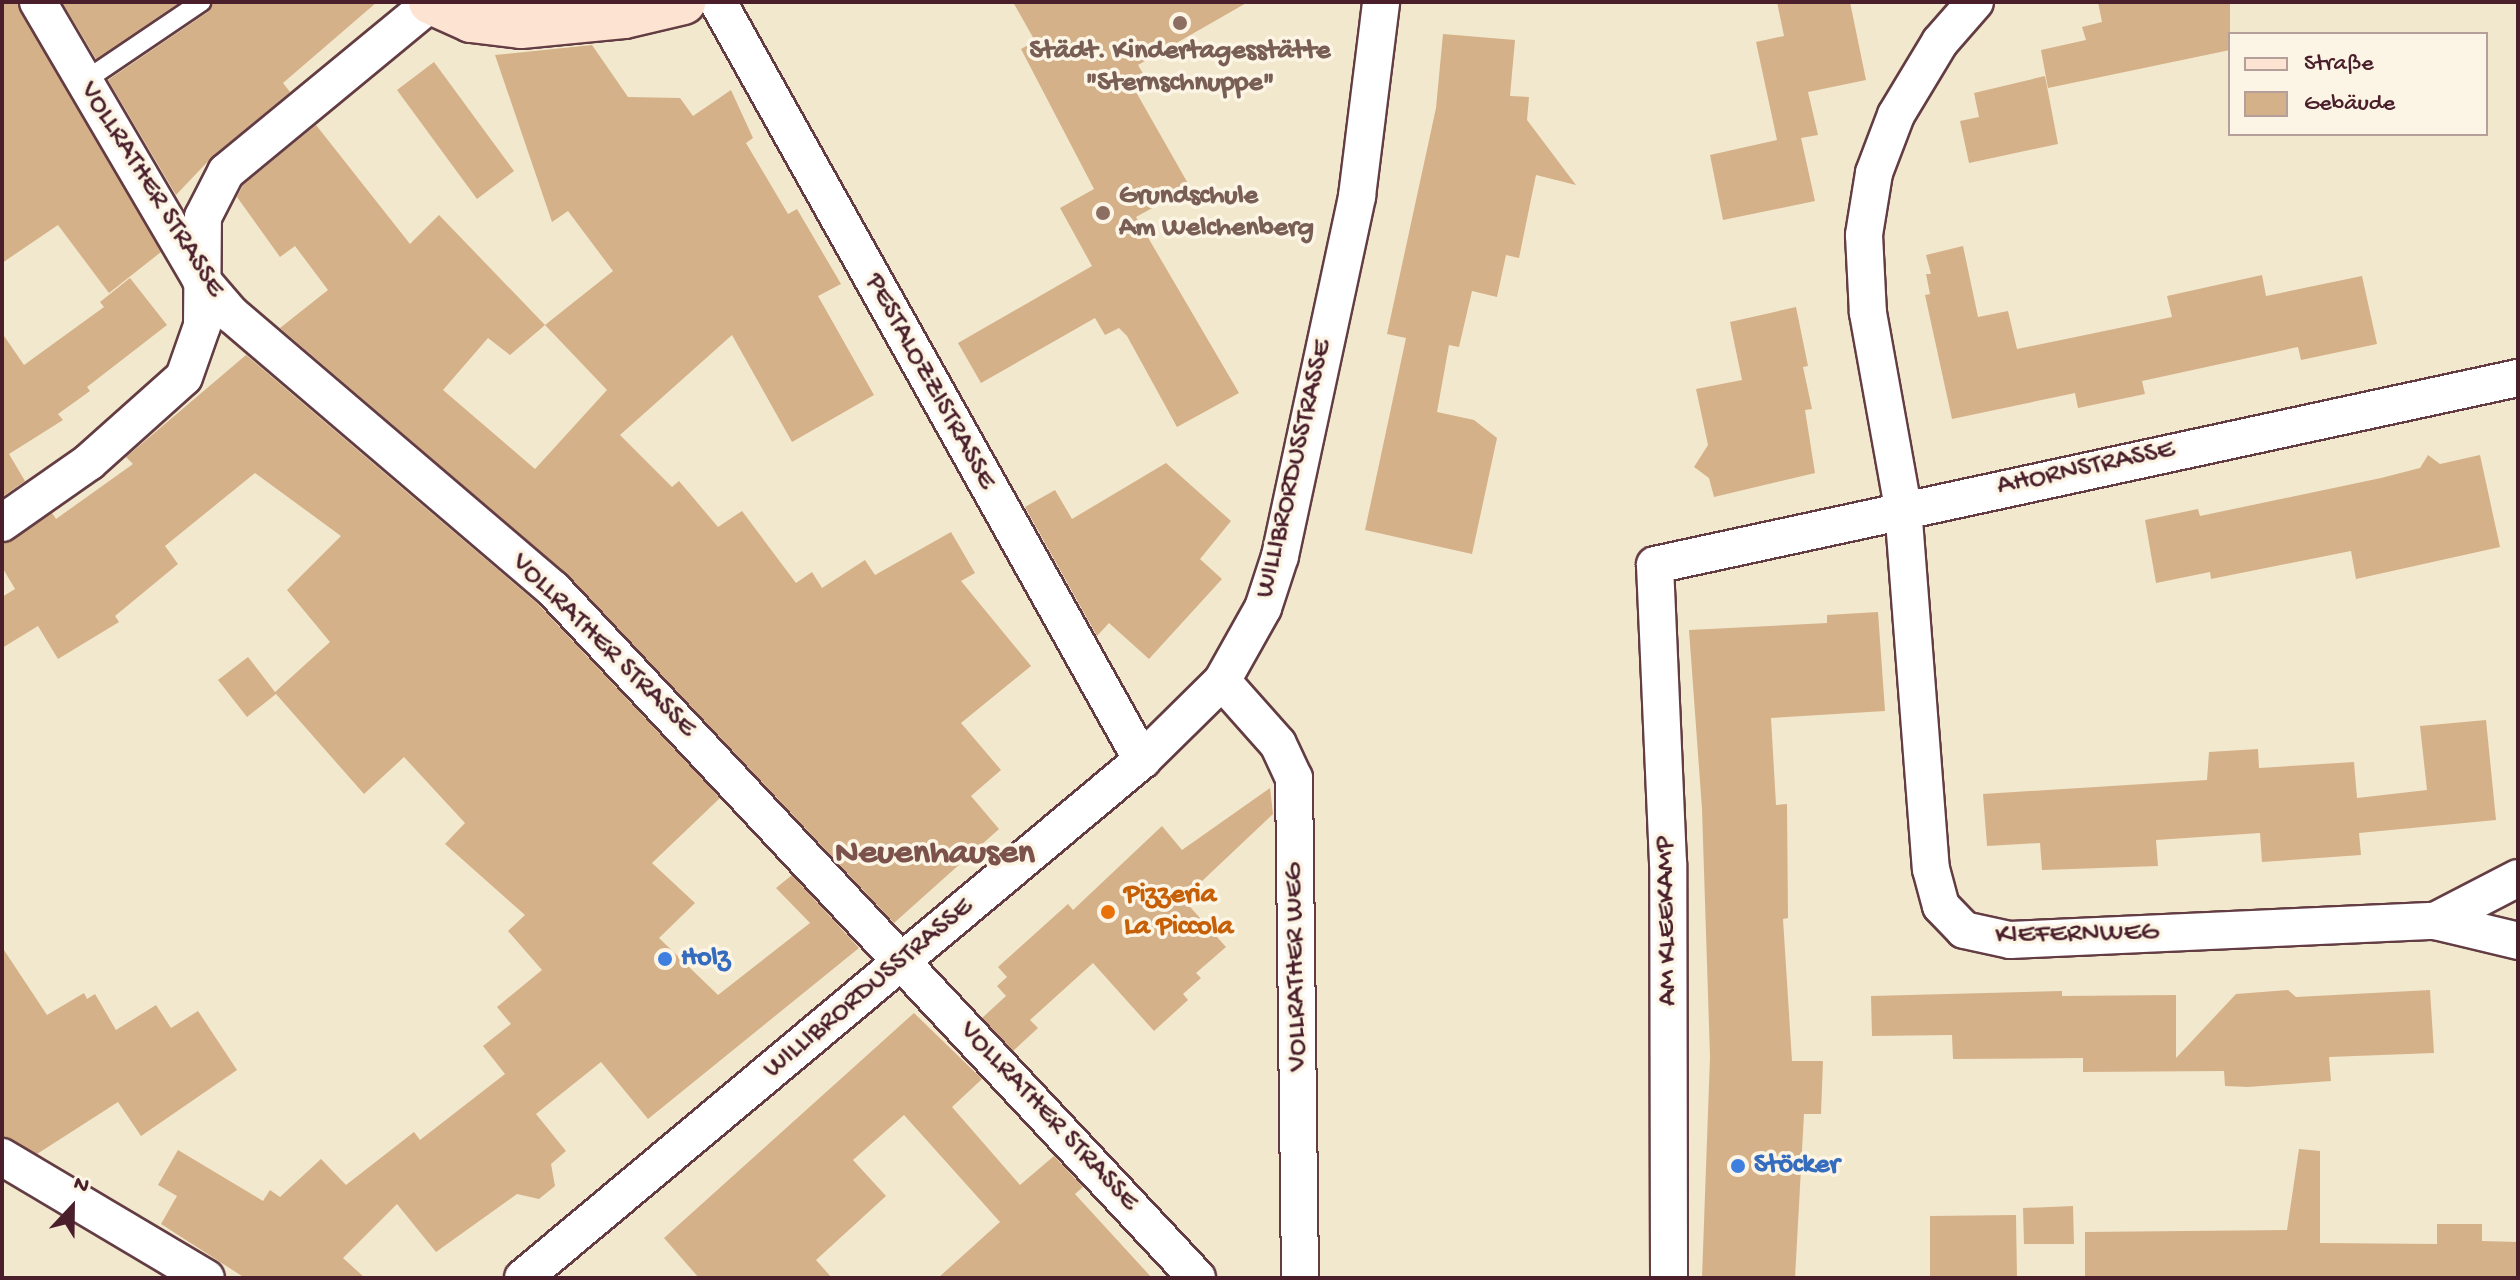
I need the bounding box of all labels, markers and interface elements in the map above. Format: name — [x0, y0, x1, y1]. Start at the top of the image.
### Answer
marker: Städt. Kindertagesstätte "Sternschnuppe" — [1171, 14, 1189, 32]
legend — [2228, 32, 2488, 136]
place label: Städt. Kindertagesstätte "Sternschnuppe" — [1029, 35, 1331, 101]
text: Straße — [2304, 50, 2374, 79]
street label: VOLLRATHER STRASSE — [71, 76, 231, 304]
text: Gebäude — [2304, 90, 2395, 119]
place label: Grundschule Am Welchenberg — [1119, 180, 1314, 246]
marker: Grundschule Am Welchenberg — [1094, 204, 1112, 222]
street label: PESTALOZZISTRASSE — [856, 268, 1002, 496]
street label: WILLIBRORDUSSTRASSE — [1249, 337, 1341, 601]
street label: AHORNSTRASSE — [1994, 434, 2178, 504]
street label: VOLLRATHER STRASSE — [503, 546, 703, 746]
district label: Neuenhausen — [835, 833, 1035, 877]
street label: AM KLEEKAMP — [1650, 836, 1686, 1006]
street label: VOLLRATHER WEG — [1278, 862, 1316, 1072]
place label: Pizzeria La Piccola — [1124, 879, 1233, 945]
street label: WILLIBRORDUSSTRASSE — [757, 891, 981, 1087]
marker: Pizzeria La Piccola — [1099, 903, 1117, 921]
street label: KIEFERNWEG — [1995, 917, 2159, 953]
place label: Holz — [681, 942, 730, 976]
marker: Holz — [656, 950, 674, 968]
street label: VOLLRATHER STRASSE — [951, 1015, 1145, 1219]
place label: Stöcker — [1754, 1149, 1839, 1183]
marker: Stöcker — [1729, 1157, 1747, 1175]
north arrow — [32, 1168, 112, 1248]
text: N — [69, 1171, 93, 1200]

